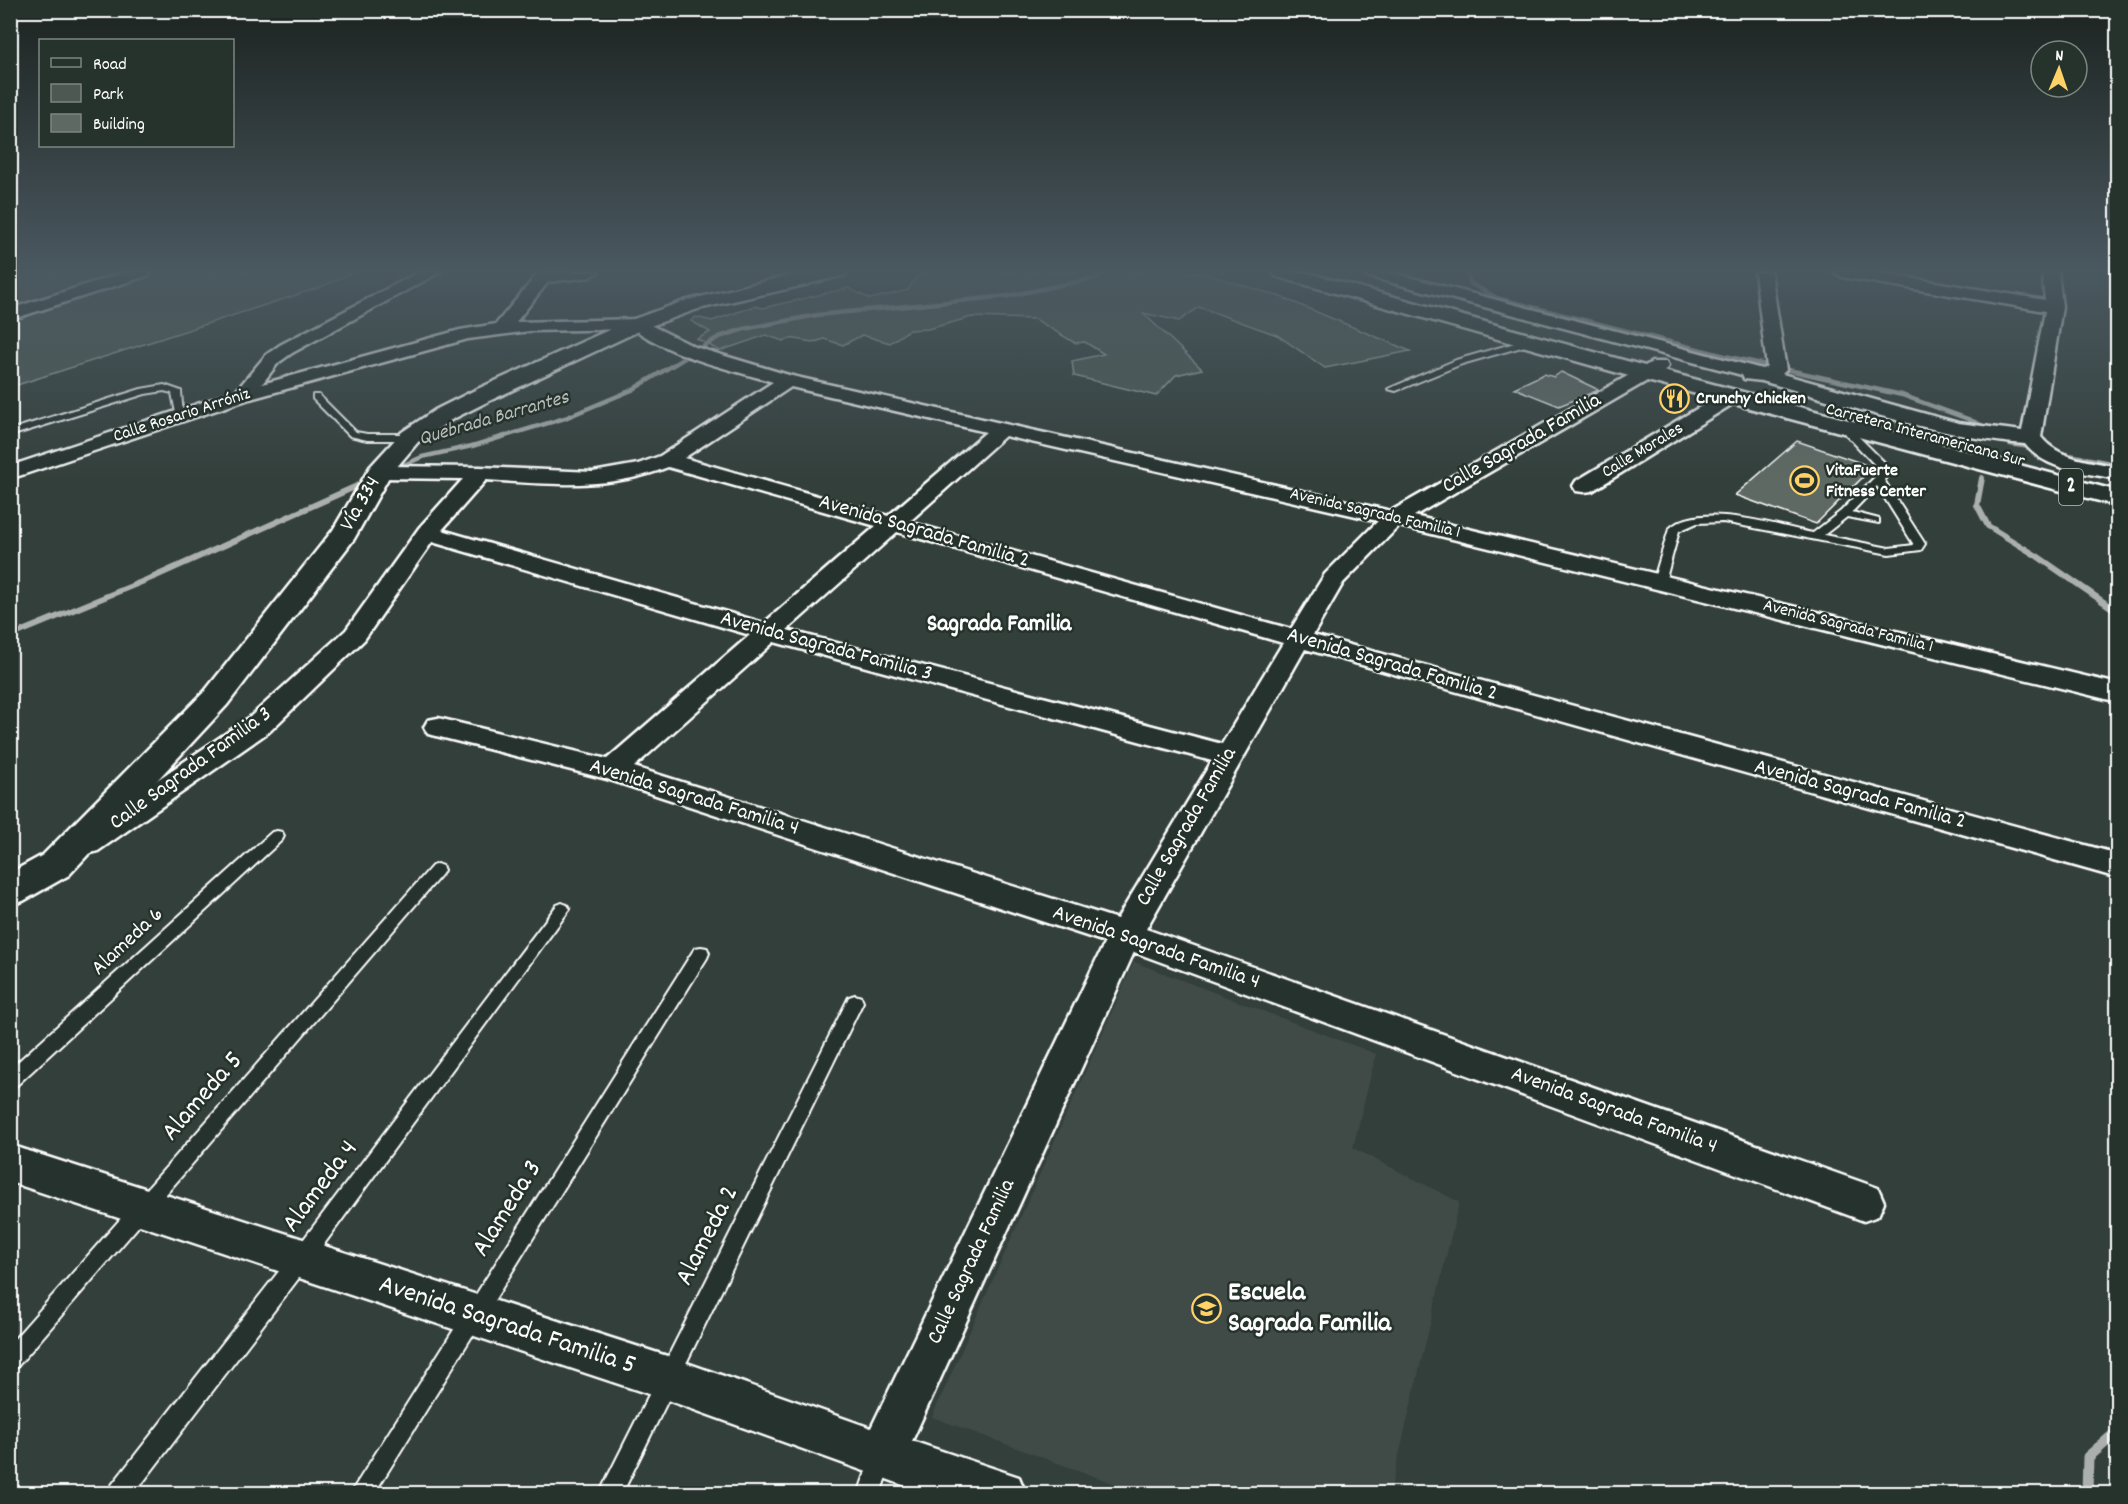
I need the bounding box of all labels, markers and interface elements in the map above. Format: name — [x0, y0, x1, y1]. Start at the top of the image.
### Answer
legend — [39, 39, 234, 147]
north arrow — [2029, 39, 2089, 99]
text: N — [2055, 45, 2064, 68]
text: Road — [93, 53, 127, 78]
text: Park — [93, 83, 124, 108]
text: Building — [93, 113, 145, 138]
street label: Calle Rosario Arróniz — [110, 382, 254, 450]
restaurant icon: Crunchy Chicken — [1659, 383, 1691, 415]
water label: Quebrada Barrantes — [416, 384, 573, 454]
street label: Calle Sagrada Familia — [1437, 385, 1608, 502]
place label: Crunchy Chicken — [1696, 387, 1806, 412]
street label: Carretera Interamericana Sur — [1823, 397, 2028, 475]
street label: Calle Morales — [1597, 417, 1689, 485]
place label: VitaFuerte Fitness Center — [1826, 459, 1926, 505]
sports icon: VitaFuerte Fitness Center — [1789, 465, 1821, 497]
road number: 2 — [2059, 469, 2083, 505]
street label: Vía 334 — [333, 471, 389, 537]
street label: Avenida Sagrada Familia 1 — [1287, 482, 1463, 546]
street label: Avenida Sagrada Familia 2 — [815, 487, 1033, 577]
street label: Avenida Sagrada Familia 1 — [1760, 594, 1936, 660]
street label: Avenida Sagrada Familia 3 — [717, 604, 935, 690]
district label: Sagrada Familia — [927, 608, 1072, 642]
street label: Avenida Sagrada Familia 2 — [1283, 620, 1501, 710]
street label: Calle Sagrada Familia 3 — [103, 699, 279, 839]
street label: Calle Sagrada Familia — [1129, 741, 1246, 912]
street label: Avenida Sagrada Familia 4 — [585, 751, 803, 845]
street label: Avenida Sagrada Familia 2 — [1751, 752, 1969, 838]
street label: Avenida Sagrada Familia 4 — [1048, 898, 1264, 998]
street label: Alameda 6 — [85, 900, 171, 984]
street label: Alameda 5 — [153, 1043, 253, 1151]
street label: Avenida Sagrada Familia 4 — [1506, 1059, 1722, 1163]
street label: Alameda 4 — [273, 1133, 369, 1241]
street label: Alameda 3 — [463, 1153, 553, 1265]
street label: Calle Sagrada Familia — [920, 1174, 1024, 1350]
street label: Alameda 2 — [666, 1179, 750, 1293]
street label: Avenida Sagrada Familia 5 — [373, 1266, 641, 1386]
place label: Escuela Sagrada Familia — [1228, 1274, 1392, 1344]
school or university icon: Escuela Sagrada Familia — [1191, 1293, 1223, 1325]

